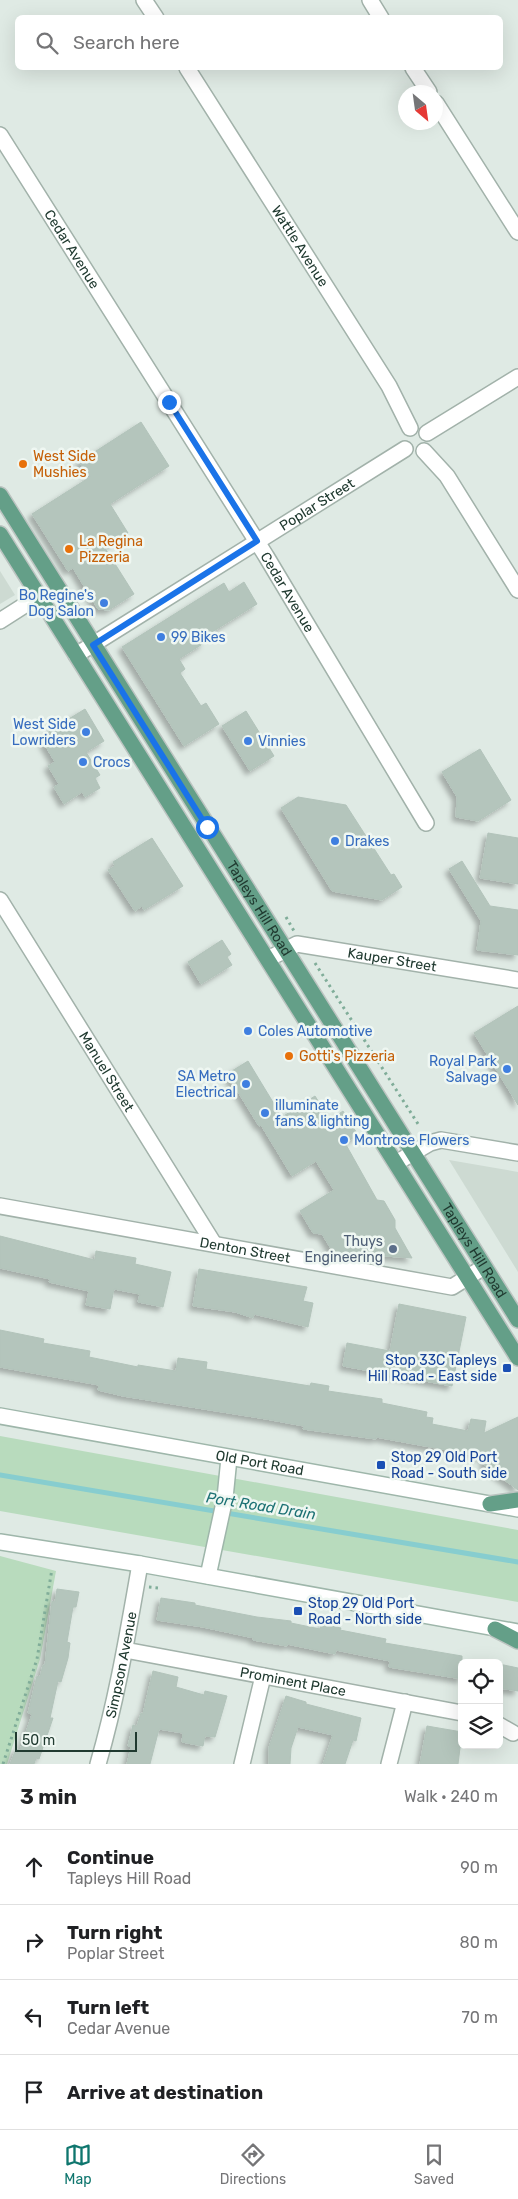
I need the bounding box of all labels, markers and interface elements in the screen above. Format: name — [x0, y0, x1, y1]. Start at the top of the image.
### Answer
search box — [15, 15, 503, 70]
icon: search — [33, 29, 61, 57]
text: Search here — [73, 31, 180, 54]
north arrow — [398, 85, 443, 130]
street label: Wattle Avenue — [268, 203, 332, 290]
street label: Cedar Avenue — [40, 207, 103, 292]
route end — [158, 391, 181, 414]
place label: West Side Mushies — [33, 448, 96, 481]
marker: West Side Mushies — [17, 458, 29, 470]
street label: Poplar Street — [276, 475, 358, 535]
place label: La Regina Pizzeria — [79, 533, 143, 566]
marker: La Regina Pizzeria — [63, 543, 75, 555]
street label: Cedar Avenue — [257, 549, 318, 636]
place label: Bo Regine's Dog Salon — [19, 587, 94, 620]
marker: Bo Regine's Dog Salon — [98, 597, 110, 609]
place label: 99 Bikes — [171, 629, 226, 646]
marker: 99 Bikes — [155, 631, 167, 643]
place label: West Side Lowriders — [12, 716, 76, 749]
marker: West Side Lowriders — [80, 726, 92, 738]
place label: Vinnies — [258, 733, 306, 750]
marker: Vinnies — [242, 735, 254, 747]
place label: Crocs — [93, 754, 130, 771]
marker: Crocs — [77, 756, 89, 768]
route start — [196, 816, 219, 839]
place label: Drakes — [345, 833, 389, 850]
marker: Drakes — [329, 835, 341, 847]
street label: Tapleys Hill Road — [223, 858, 295, 959]
street label: Kauper Street — [346, 944, 438, 976]
place label: Coles Automotive — [258, 1023, 373, 1040]
marker: Coles Automotive — [242, 1025, 254, 1037]
street label: Manuel Street — [75, 1029, 138, 1115]
place label: Gotti's Pizzeria — [299, 1048, 395, 1065]
marker: Gotti's Pizzeria — [283, 1050, 295, 1062]
place label: Royal Park Salvage — [429, 1053, 498, 1086]
marker: Royal Park Salvage — [501, 1063, 513, 1075]
place label: SA Metro Electrical — [176, 1068, 236, 1101]
marker: SA Metro Electrical — [240, 1078, 252, 1090]
place label: illuminate fans & lighting — [275, 1097, 370, 1130]
marker: illuminate fans & lighting — [259, 1107, 271, 1119]
place label: Montrose Flowers — [354, 1132, 469, 1149]
marker: Montrose Flowers — [338, 1134, 350, 1146]
street label: Tapleys Hill Road — [438, 1200, 510, 1301]
place label: Thuys Engineering — [305, 1233, 383, 1266]
street label: Denton Street — [198, 1234, 292, 1267]
marker: Thuys Engineering — [387, 1243, 399, 1255]
place label: Stop 33C Tapleys Hill Road - East side — [368, 1352, 497, 1385]
marker: Stop 33C Tapleys Hill Road - East side — [501, 1362, 513, 1374]
street label: Old Port Road — [214, 1447, 305, 1479]
place label: Stop 29 Old Port Road - South side — [391, 1449, 507, 1482]
marker: Stop 29 Old Port Road - South side — [375, 1459, 387, 1471]
water label: Port Road Drain — [205, 1488, 317, 1524]
place label: Stop 29 Old Port Road - North side — [308, 1595, 422, 1628]
marker: Stop 29 Old Port Road - North side — [292, 1605, 304, 1617]
street label: Simpson Avenue — [102, 1610, 141, 1720]
map controls — [458, 1659, 503, 1749]
button: locate — [458, 1659, 503, 1704]
street label: Prominent Place — [239, 1664, 348, 1700]
button: layers — [458, 1704, 503, 1749]
scale bar — [15, 1729, 138, 1752]
text: 50 m — [22, 1732, 55, 1749]
text: 3 min — [20, 1784, 77, 1809]
text: Walk · 240 m — [404, 1787, 498, 1806]
text: Continue — [67, 1846, 154, 1869]
icon: ahead — [20, 1853, 48, 1881]
text: 90 m — [460, 1858, 498, 1877]
text: Tapleys Hill Road — [67, 1869, 191, 1888]
text: Turn right — [67, 1921, 162, 1944]
icon: right — [20, 1928, 48, 1956]
text: 80 m — [460, 1933, 498, 1952]
text: Poplar Street — [67, 1944, 165, 1963]
text: Turn left — [67, 1996, 149, 2019]
icon: left — [20, 2003, 48, 2031]
text: 70 m — [461, 2008, 498, 2027]
text: Cedar Avenue — [67, 2019, 170, 2038]
icon: arrive — [20, 2078, 48, 2106]
text: Arrive at destination — [67, 2081, 263, 2104]
tab: Map — [64, 2141, 92, 2188]
tab: Directions — [220, 2141, 286, 2188]
tab: Saved — [414, 2141, 454, 2188]

